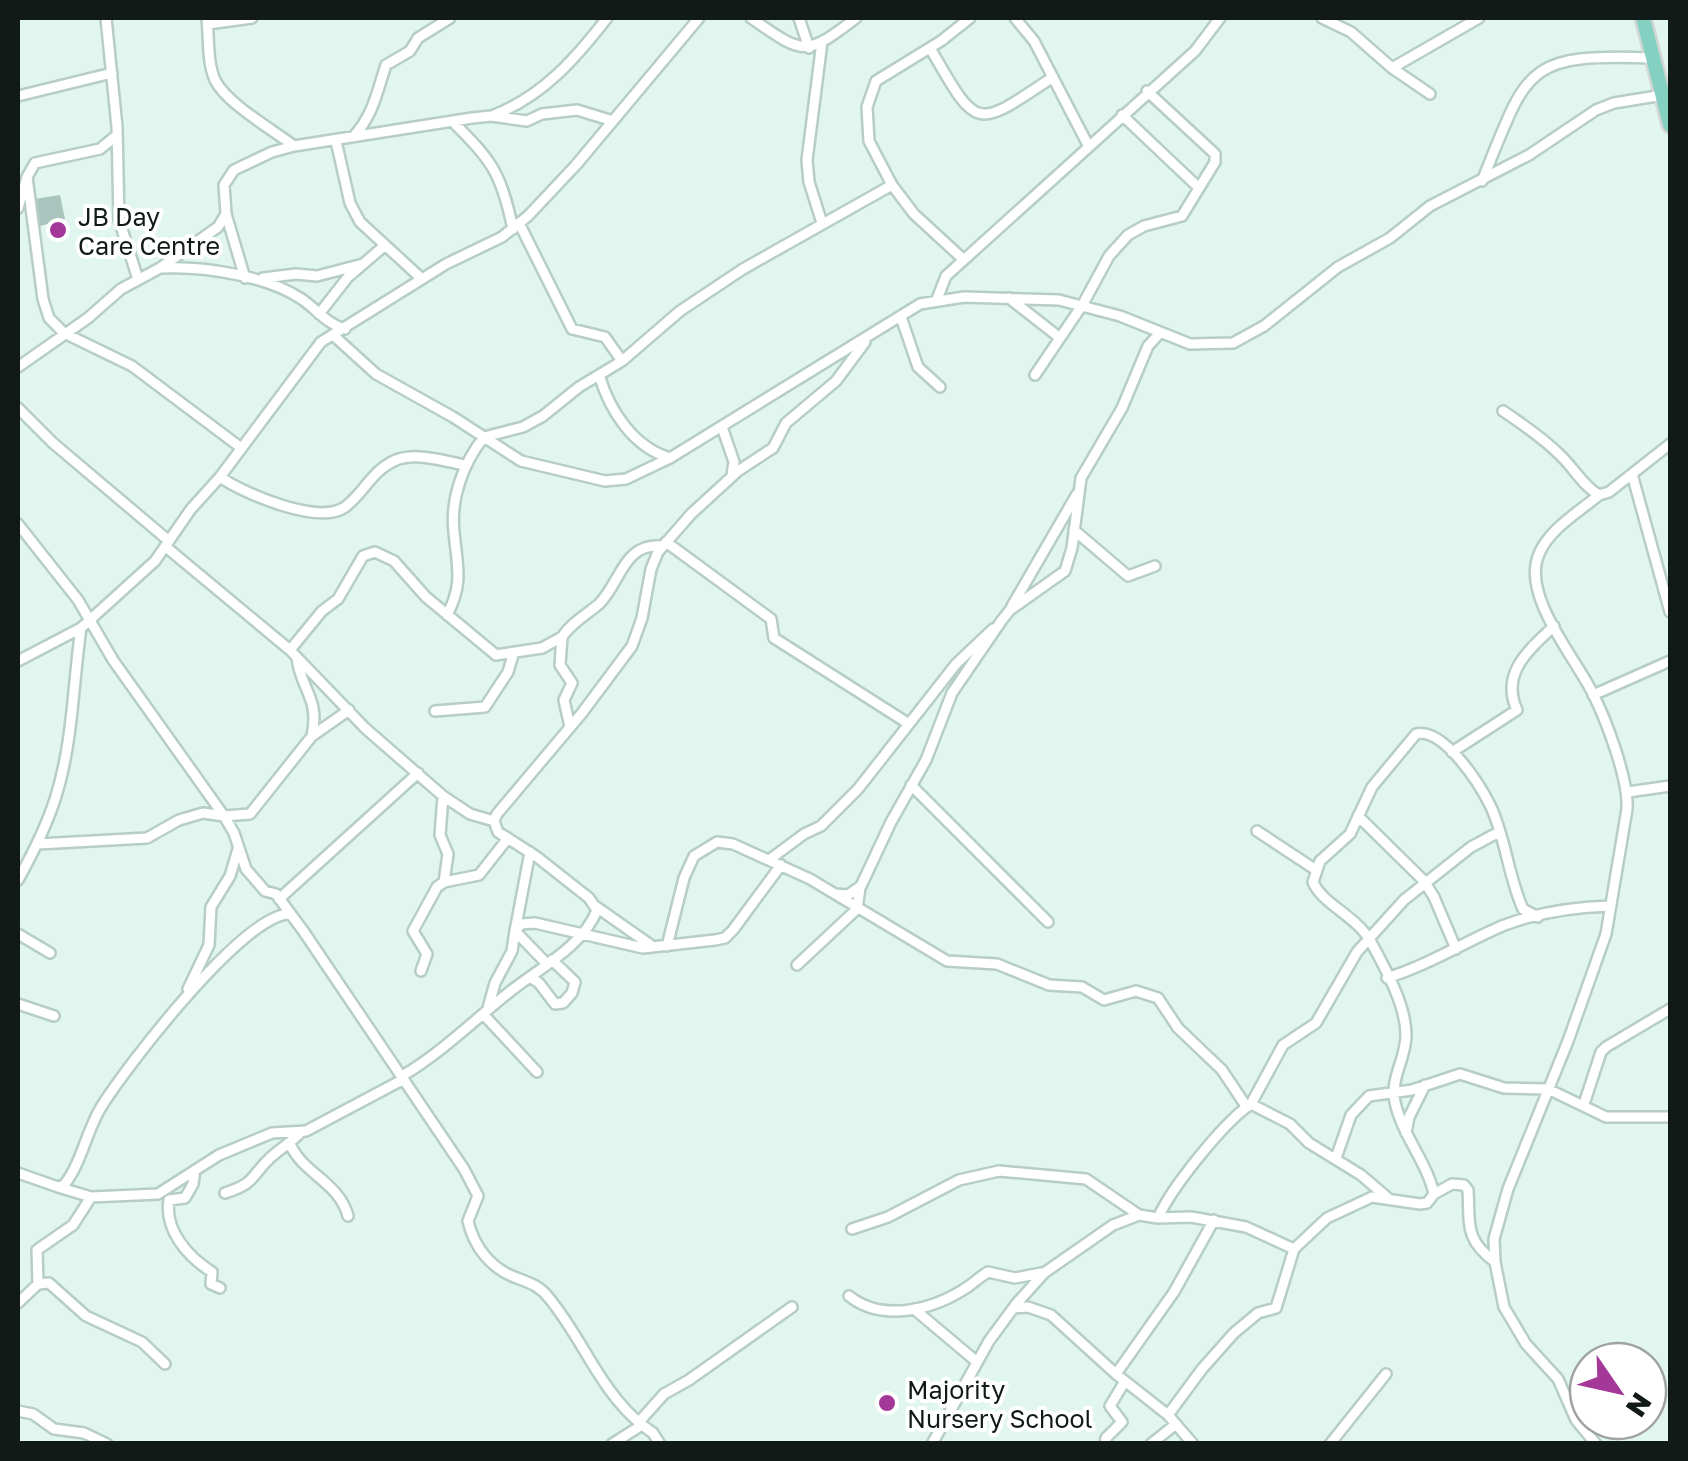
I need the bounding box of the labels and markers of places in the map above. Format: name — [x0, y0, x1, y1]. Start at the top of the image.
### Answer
place label: JB Day Care Centre — [78, 201, 220, 261]
marker: JB Day Care Centre — [47, 219, 69, 241]
place label: Majority Nursery School — [907, 1374, 1092, 1434]
marker: Majority Nursery School — [876, 1392, 898, 1414]

